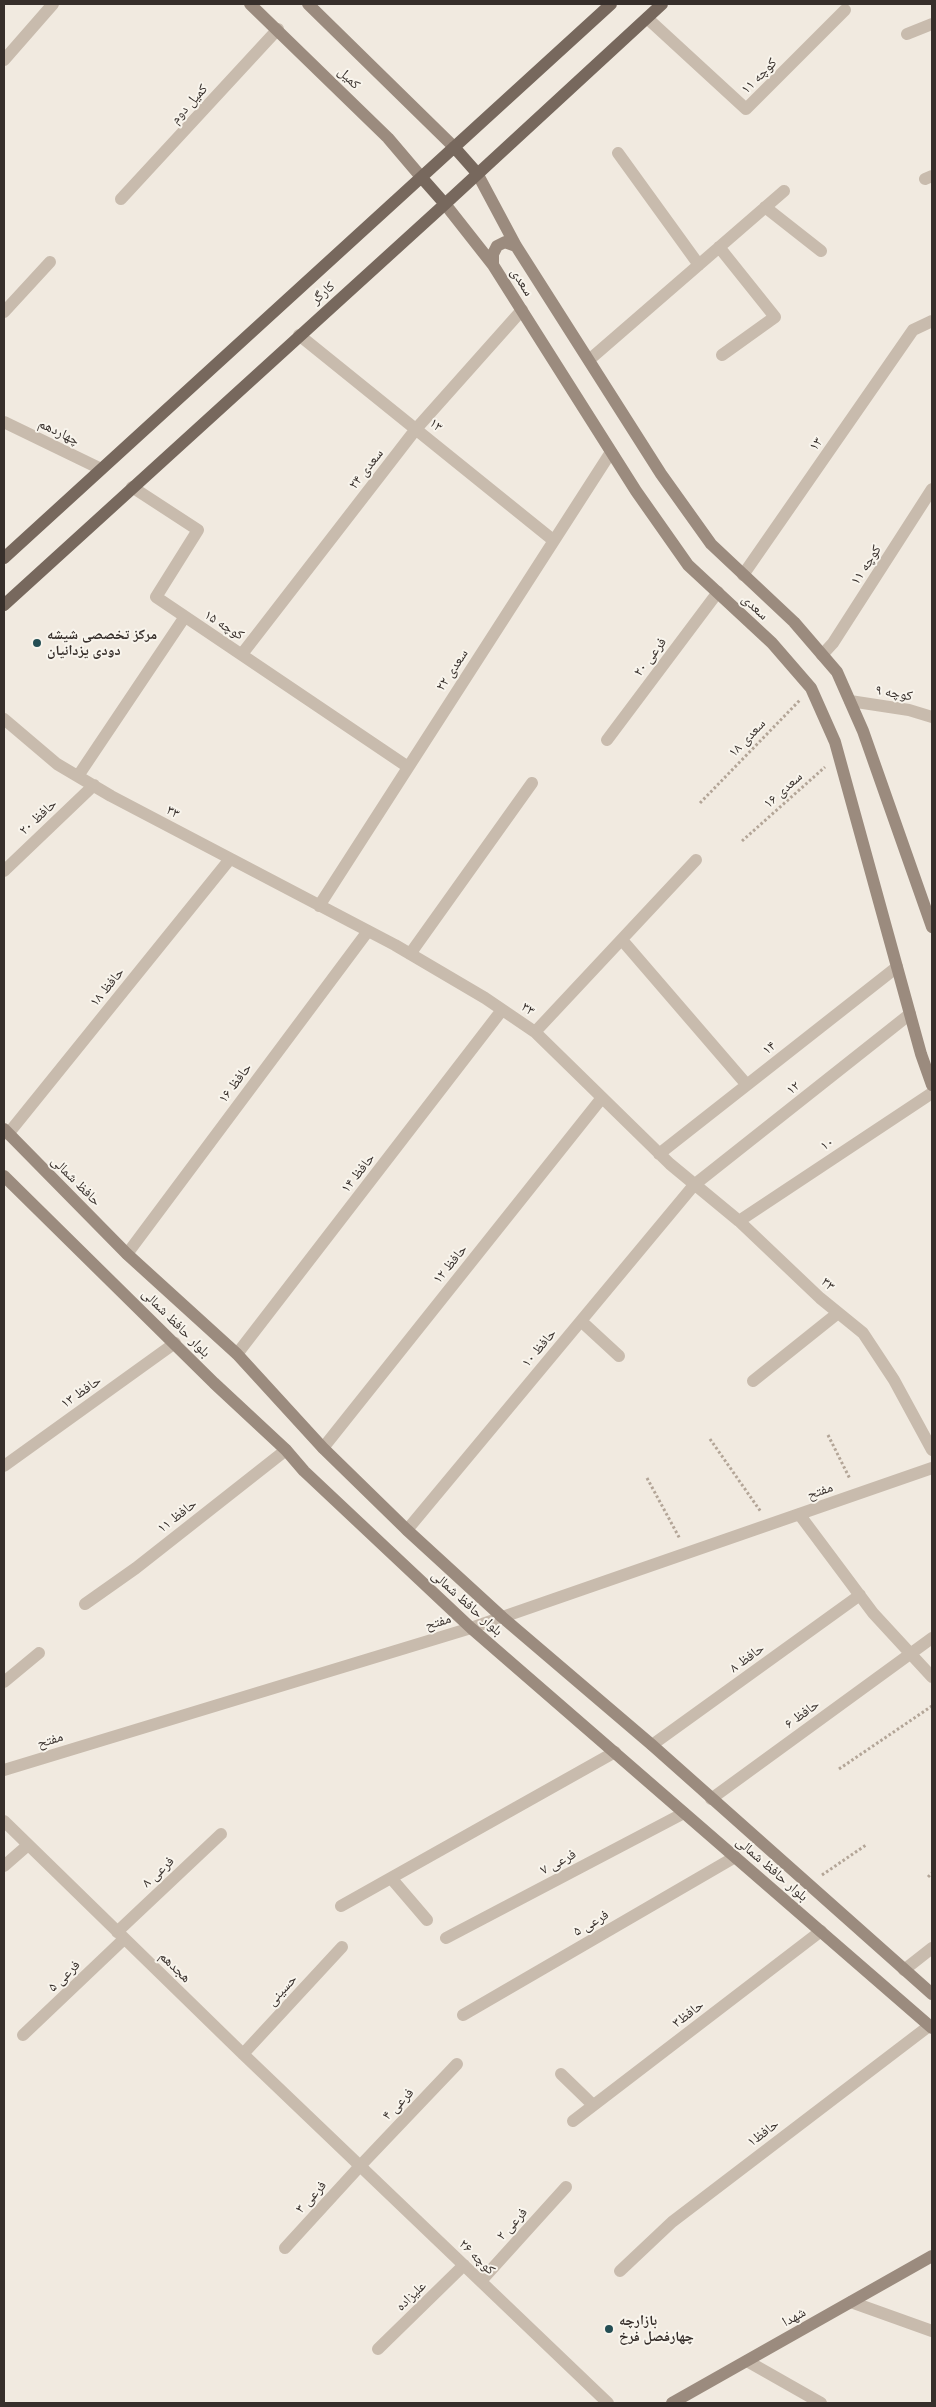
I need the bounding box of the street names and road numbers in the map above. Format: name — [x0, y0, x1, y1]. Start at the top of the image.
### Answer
street label: کوچه ۱۱ — [738, 55, 780, 97]
street label: کمیل — [334, 63, 364, 93]
street label: کمیل دوم — [167, 81, 211, 127]
street label: سعدی — [507, 265, 537, 299]
street label: کارگر — [308, 278, 338, 308]
street label: چهاردهم — [36, 415, 82, 449]
street label: ۱۳ — [426, 415, 446, 435]
street label: ۱۳ — [806, 434, 826, 454]
street label: سعدی ۲۴ — [345, 445, 387, 493]
street label: کوچه ۱۱ — [847, 542, 885, 588]
street label: سعدی — [738, 591, 772, 623]
street label: کوچه ۱۵ — [201, 606, 247, 644]
street label: فرعی ۲۰ — [630, 634, 670, 680]
street label: سعدی ۲۲ — [432, 646, 472, 694]
street label: کوچه ۹ — [874, 681, 914, 705]
street label: سعدی ۱۸ — [725, 715, 769, 761]
street label: سعدی ۱۶ — [760, 768, 806, 812]
street label: حافظ ۲۰ — [16, 795, 60, 839]
street label: ۳۳ — [164, 802, 182, 822]
street label: حافظ ۱۸ — [86, 964, 128, 1010]
street label: ۳۳ — [518, 999, 538, 1019]
street label: ۱۴ — [759, 1038, 779, 1058]
street label: حافظ ۱۶ — [215, 1060, 255, 1106]
street label: ۱۲ — [783, 1078, 803, 1098]
street label: ۱۰ — [817, 1134, 837, 1154]
street label: حافظ ۱۴ — [337, 1150, 379, 1196]
street label: حافظ شمالی — [47, 1152, 105, 1210]
street label: حافظ ۱۲ — [429, 1241, 471, 1287]
street label: ۳۳ — [818, 1274, 838, 1294]
street label: بلوار حافظ شمالی — [138, 1285, 214, 1361]
street label: حافظ ۱۰ — [518, 1325, 560, 1371]
street label: حافظ ۱۳ — [58, 1372, 104, 1412]
street label: مفتح — [805, 1479, 835, 1503]
street label: حافظ ۱۱ — [154, 1495, 200, 1537]
street label: بلوار حافظ شمالی — [428, 1567, 506, 1639]
street label: مفتح — [423, 1610, 453, 1634]
street label: حافظ ۸ — [726, 1640, 768, 1676]
street label: حافظ ۶ — [781, 1696, 823, 1732]
street label: مفتح — [35, 1728, 65, 1752]
street label: بلوار حافظ شمالی — [732, 1833, 812, 1905]
street label: فرعی ۷ — [537, 1846, 579, 1878]
street label: فرعی ۸ — [138, 1853, 178, 1891]
street label: فرعی ۵ — [570, 1906, 612, 1940]
street label: هجدهم — [156, 1948, 194, 1986]
street label: فرعی ۵ — [44, 1957, 84, 1995]
street label: حسینی — [263, 1971, 301, 2009]
street label: حافظ۳ — [669, 1997, 707, 2031]
street label: فرعی ۴ — [379, 2084, 417, 2124]
street label: حافظ۱ — [744, 2116, 782, 2150]
street label: فرعی ۳ — [292, 2177, 330, 2217]
street label: فرعی ۲ — [493, 2204, 531, 2244]
street label: کوچه ۲۶ — [455, 2236, 499, 2278]
street label: علیزاده — [392, 2277, 430, 2315]
street label: شهدا — [779, 2304, 809, 2330]

